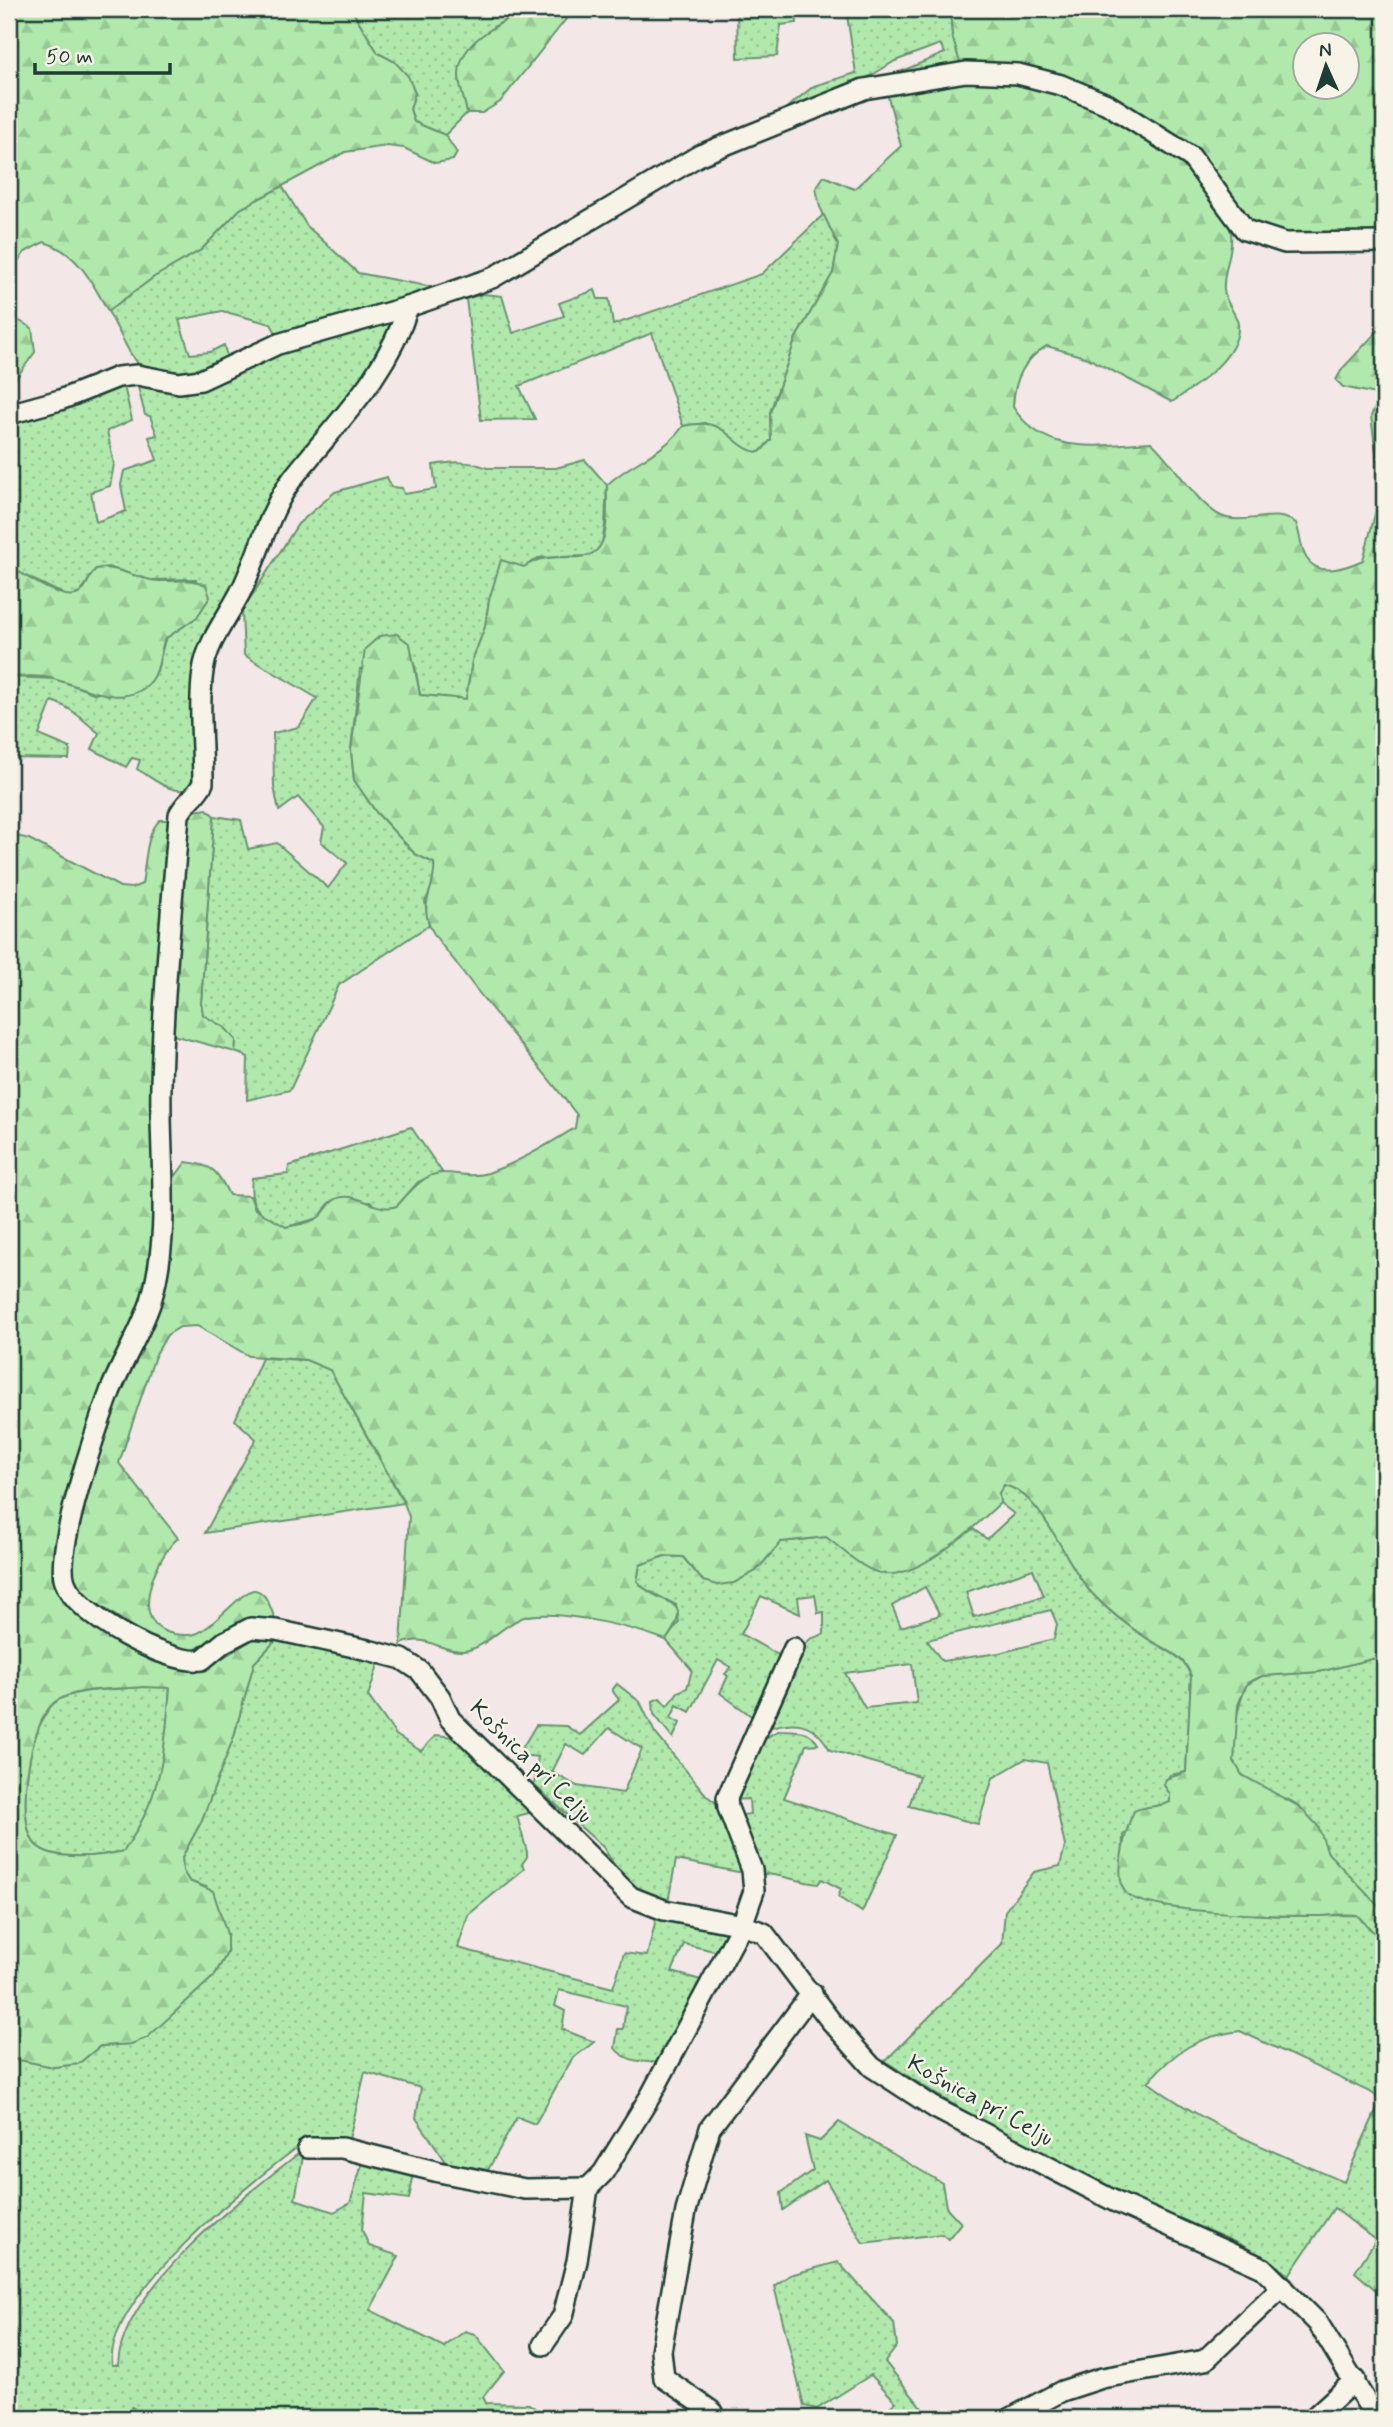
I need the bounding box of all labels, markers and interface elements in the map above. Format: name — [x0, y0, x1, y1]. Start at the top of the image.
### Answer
scale bar — [35, 32, 170, 76]
north arrow — [1292, 32, 1362, 102]
text: N — [1318, 38, 1332, 63]
text: 50 m — [46, 43, 93, 71]
street label: Košnica pri Celju — [462, 1693, 600, 1831]
street label: Košnica pri Celju — [901, 2048, 1059, 2154]

